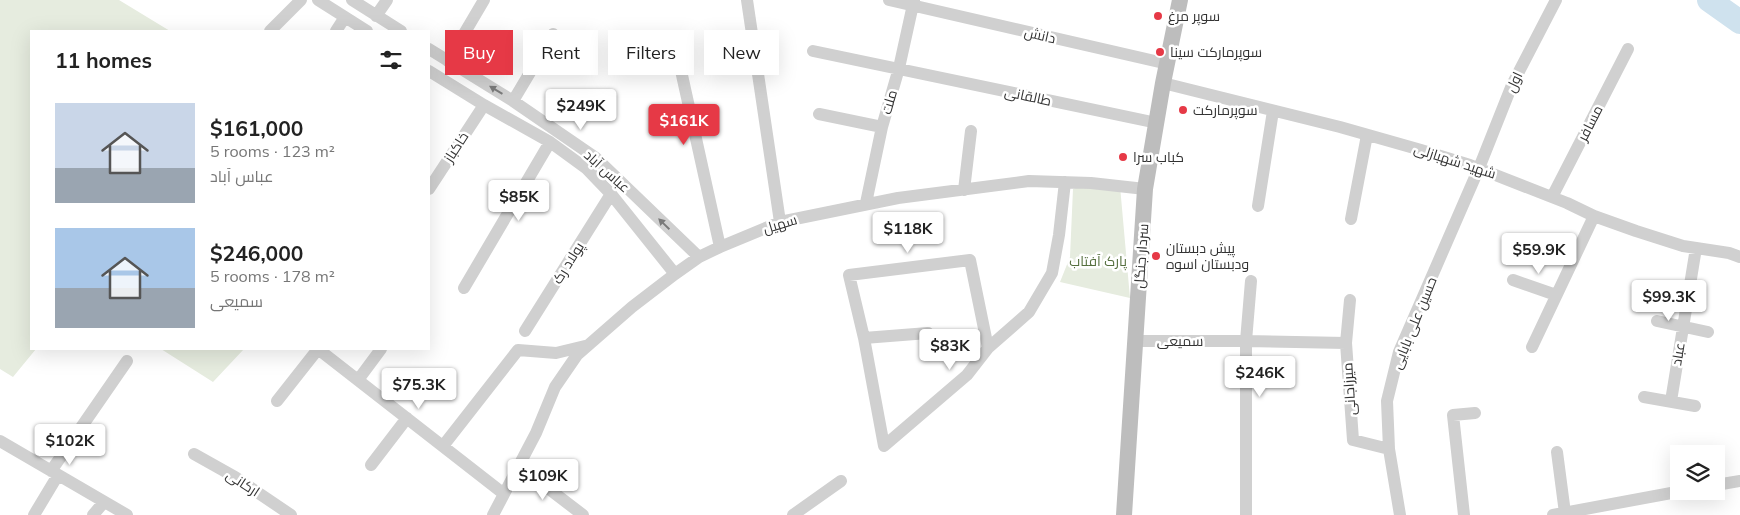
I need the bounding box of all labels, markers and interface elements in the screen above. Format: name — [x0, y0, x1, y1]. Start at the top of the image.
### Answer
place label: سوپر مرغ — [1168, 7, 1220, 26]
marker: سوپر مرغ — [1152, 10, 1164, 22]
street label: دانش — [1023, 23, 1057, 47]
chip: Buy — [445, 30, 513, 75]
chip: Rent — [523, 30, 598, 75]
chip: Filters — [608, 30, 694, 75]
chip: New — [704, 30, 779, 75]
place label: سوپرمارکت سینا — [1170, 43, 1262, 62]
icon: filters — [377, 46, 405, 74]
marker: سوپرمارکت سینا — [1154, 46, 1166, 58]
text: 11 homes — [55, 47, 152, 73]
street label: اول — [1501, 69, 1527, 95]
street label: طالقانی — [1003, 82, 1053, 110]
one-way arrow — [489, 86, 502, 95]
pin: $249K — [546, 88, 616, 131]
street label: ملت — [877, 88, 901, 116]
text: $249K — [556, 95, 606, 115]
place label: سوپرمارکت — [1193, 101, 1258, 120]
street label: مسافر — [1573, 102, 1607, 145]
pin: $161K — [649, 104, 719, 146]
marker: سوپرمارکت — [1177, 104, 1189, 116]
text: $161K — [659, 110, 709, 130]
text: $161,000 — [210, 115, 303, 141]
icon: home — [95, 123, 155, 183]
street label: خاکباز — [439, 128, 472, 166]
street label: شهید شهبازلی — [1412, 139, 1498, 183]
text: 5 rooms · 123 m² — [210, 141, 335, 161]
street label: عباس آباد — [580, 146, 634, 196]
place label: کباب سرا — [1133, 148, 1184, 166]
marker: کباب سرا — [1117, 151, 1129, 163]
text: عباس آباد — [210, 166, 273, 186]
pin: $85K — [489, 180, 549, 222]
text: $85K — [499, 186, 539, 206]
street label: سهیل — [761, 210, 799, 238]
pin: $118K — [873, 212, 943, 254]
one-way arrow — [658, 218, 670, 230]
text: $118K — [883, 218, 933, 238]
street label: سردار جنگل — [1130, 223, 1152, 289]
pin: $59.9K — [1498, 232, 1580, 275]
street label: پولاد رک — [548, 239, 589, 288]
place label: پیش دبستان ودبستان اسوه — [1166, 239, 1249, 273]
text: $59.9K — [1512, 239, 1566, 259]
text: $246,000 — [210, 240, 303, 266]
icon: home — [95, 248, 155, 308]
marker: پیش دبستان ودبستان اسوه — [1150, 250, 1162, 262]
park label: پارک آفتاب — [1069, 252, 1127, 271]
text: 5 rooms · 178 m² — [210, 266, 335, 286]
street label: حسین علی بابایی — [1387, 274, 1441, 372]
pin: $99.3K — [1628, 280, 1710, 322]
text: $99.3K — [1642, 286, 1696, 306]
text: سمیعی — [210, 291, 263, 311]
pin: $83K — [920, 328, 980, 371]
street label: سمیعی — [1157, 332, 1203, 350]
text: $83K — [930, 335, 970, 355]
street label: عباد — [1667, 341, 1689, 367]
pin: $246K — [1225, 356, 1295, 398]
text: $246K — [1235, 362, 1285, 382]
street label: میرزاجانی — [1338, 362, 1360, 416]
pin: $75.3K — [378, 368, 460, 410]
text: $75.3K — [392, 374, 446, 394]
pin: $102K — [35, 424, 105, 466]
text: $102K — [45, 430, 95, 450]
map controls — [1670, 445, 1725, 500]
button: layers — [1670, 445, 1725, 500]
pin: $109K — [508, 458, 578, 501]
text: $109K — [518, 465, 568, 485]
street label: ارکانی — [223, 466, 263, 500]

